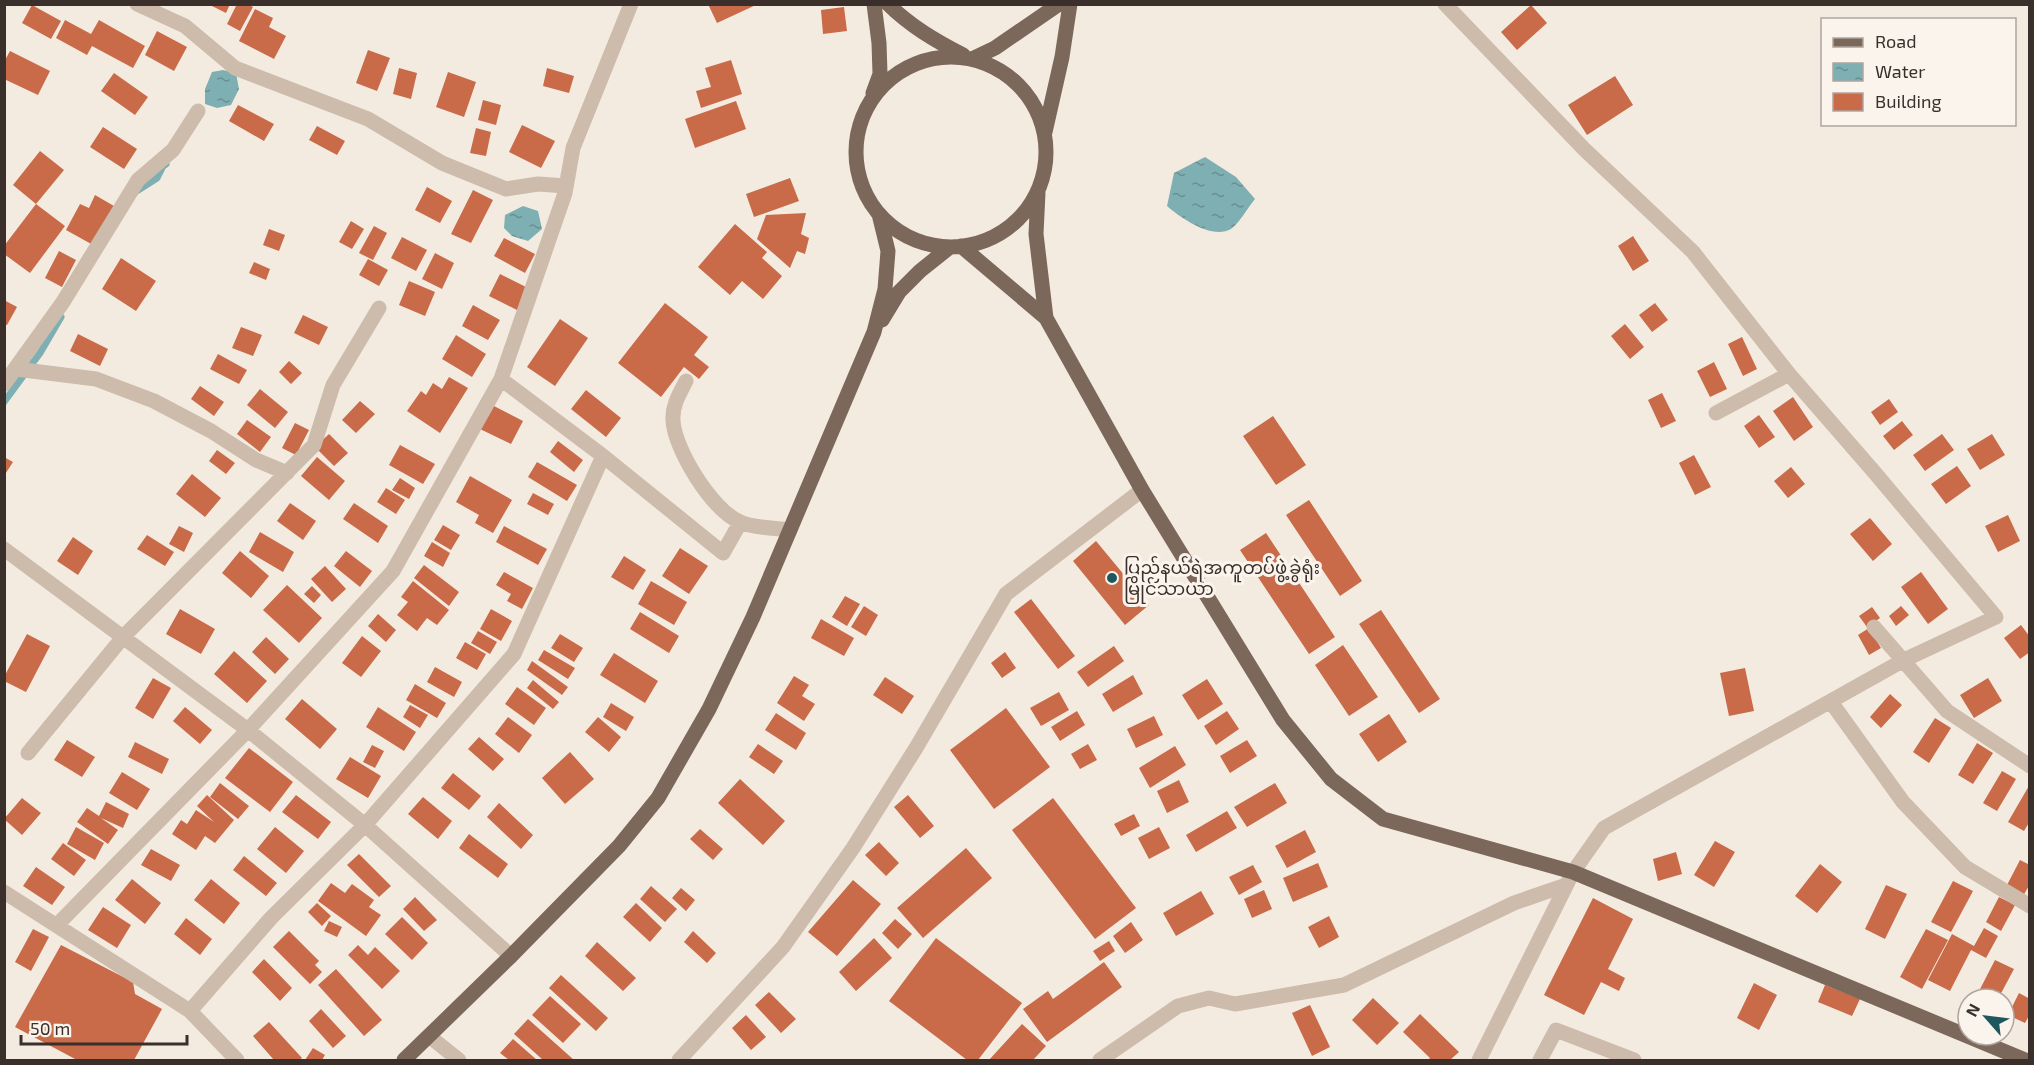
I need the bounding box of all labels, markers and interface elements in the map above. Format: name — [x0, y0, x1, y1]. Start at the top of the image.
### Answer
legend — [1821, 18, 2016, 126]
text: Road — [1875, 30, 1916, 52]
text: Water — [1875, 60, 1925, 82]
text: Building — [1875, 90, 1942, 112]
place label: ပြည်နယ်ရဲအကူတပ်ဖွဲ့ခွဲရုံး မြိုင်သာယာ — [1124, 555, 1320, 604]
marker: ပြည်နယ်ရဲအကူတပ်ဖွဲ့ခွဲရုံး မြိုင်သာယာ — [1105, 571, 1119, 585]
north arrow — [1956, 987, 2016, 1047]
text: N — [1961, 1000, 1983, 1019]
scale bar — [21, 1008, 188, 1046]
text: 50 m — [30, 1017, 70, 1039]

